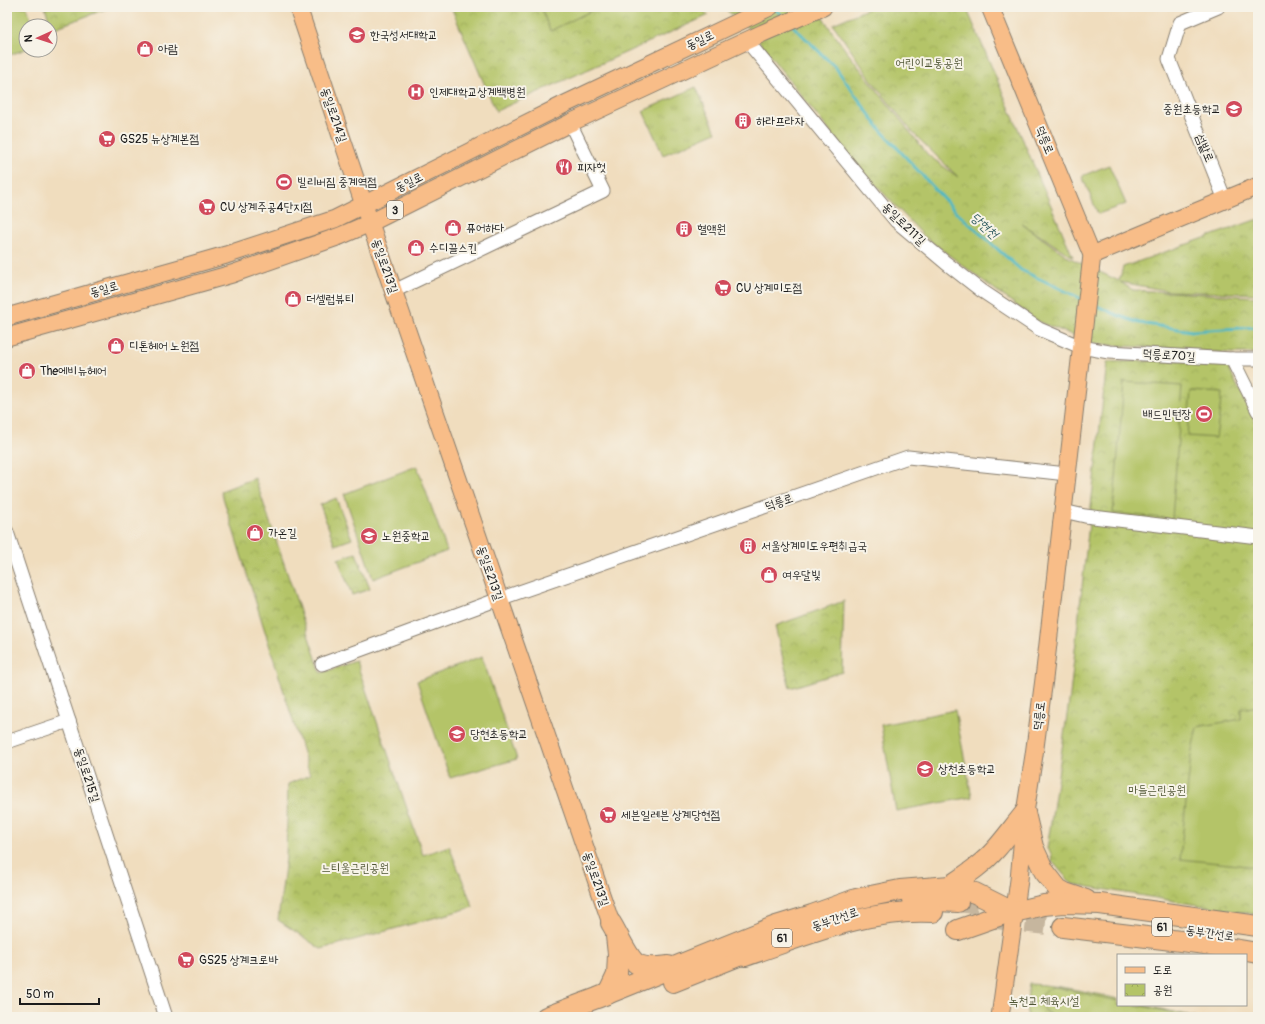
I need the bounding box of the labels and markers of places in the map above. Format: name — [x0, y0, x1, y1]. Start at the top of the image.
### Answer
school or university icon: 한국성서대학교 — [347, 25, 367, 45]
place label: 한국성서대학교 — [370, 28, 438, 43]
shop icon: 아람 — [135, 39, 155, 59]
place label: 아람 — [158, 42, 178, 57]
hospital icon: 인제대학교상계백병원 — [406, 82, 426, 102]
place label: 인제대학교상계백병원 — [429, 85, 526, 100]
school or university icon: 중원초등학교 — [1224, 99, 1244, 119]
place label: 중원초등학교 — [1163, 102, 1221, 117]
building icon: 하라프라자 — [733, 111, 753, 131]
place label: 하라프라자 — [756, 114, 805, 129]
supermarket icon: GS25 뉴상계본점 — [97, 129, 117, 149]
place label: GS25 뉴상계본점 — [120, 132, 199, 147]
restaurant icon: 피자헛 — [554, 157, 574, 177]
place label: 피자헛 — [577, 160, 606, 175]
sports icon: 빌리버짐 중계역점 — [274, 172, 294, 192]
place label: 빌리버짐 중계역점 — [297, 175, 377, 190]
supermarket icon: CU 상계주공4단지점 — [197, 197, 217, 217]
place label: CU 상계주공4단지점 — [220, 200, 313, 215]
shop icon: 퓨어하다 — [443, 218, 463, 238]
building icon: 혈액원 — [674, 219, 694, 239]
place label: 퓨어하다 — [466, 221, 505, 236]
place label: 혈액원 — [697, 222, 726, 237]
shop icon: 수디끌스킨 — [406, 238, 426, 258]
place label: 수디끌스킨 — [429, 241, 477, 256]
supermarket icon: CU 상계미도점 — [713, 278, 733, 298]
place label: CU 상계미도점 — [736, 281, 802, 296]
shop icon: 더셀럽뷰티 — [283, 289, 303, 309]
place label: 더셀럽뷰티 — [306, 292, 354, 307]
shop icon: 디톤헤어 노원점 — [106, 336, 126, 356]
place label: 디톤헤어 노원점 — [129, 339, 199, 354]
shop icon: The에비뉴헤어 — [17, 361, 37, 381]
place label: The에비뉴헤어 — [40, 364, 107, 379]
sports icon: 배드민턴장 — [1194, 404, 1214, 424]
place label: 배드민턴장 — [1143, 407, 1191, 422]
shop icon: 가온길 — [245, 523, 265, 543]
place label: 가온길 — [268, 526, 297, 541]
school or university icon: 노원중학교 — [359, 526, 379, 546]
place label: 노원중학교 — [382, 529, 430, 544]
building icon: 서울상계미도우편취급국 — [738, 536, 758, 556]
place label: 서울상계미도우편취급국 — [761, 539, 867, 554]
shop icon: 여우달빛 — [759, 565, 779, 585]
place label: 여우달빛 — [782, 568, 821, 583]
school or university icon: 당현초등학교 — [447, 724, 467, 744]
place label: 당현초등학교 — [470, 727, 528, 742]
school or university icon: 상천초등학교 — [915, 759, 935, 779]
place label: 상천초등학교 — [938, 762, 996, 777]
supermarket icon: 세븐일레븐 상계당현점 — [598, 805, 618, 825]
place label: 세븐일레븐 상계당현점 — [621, 808, 720, 823]
supermarket icon: GS25 상계크로바 — [176, 950, 196, 970]
place label: GS25 상계크로바 — [199, 953, 278, 968]

